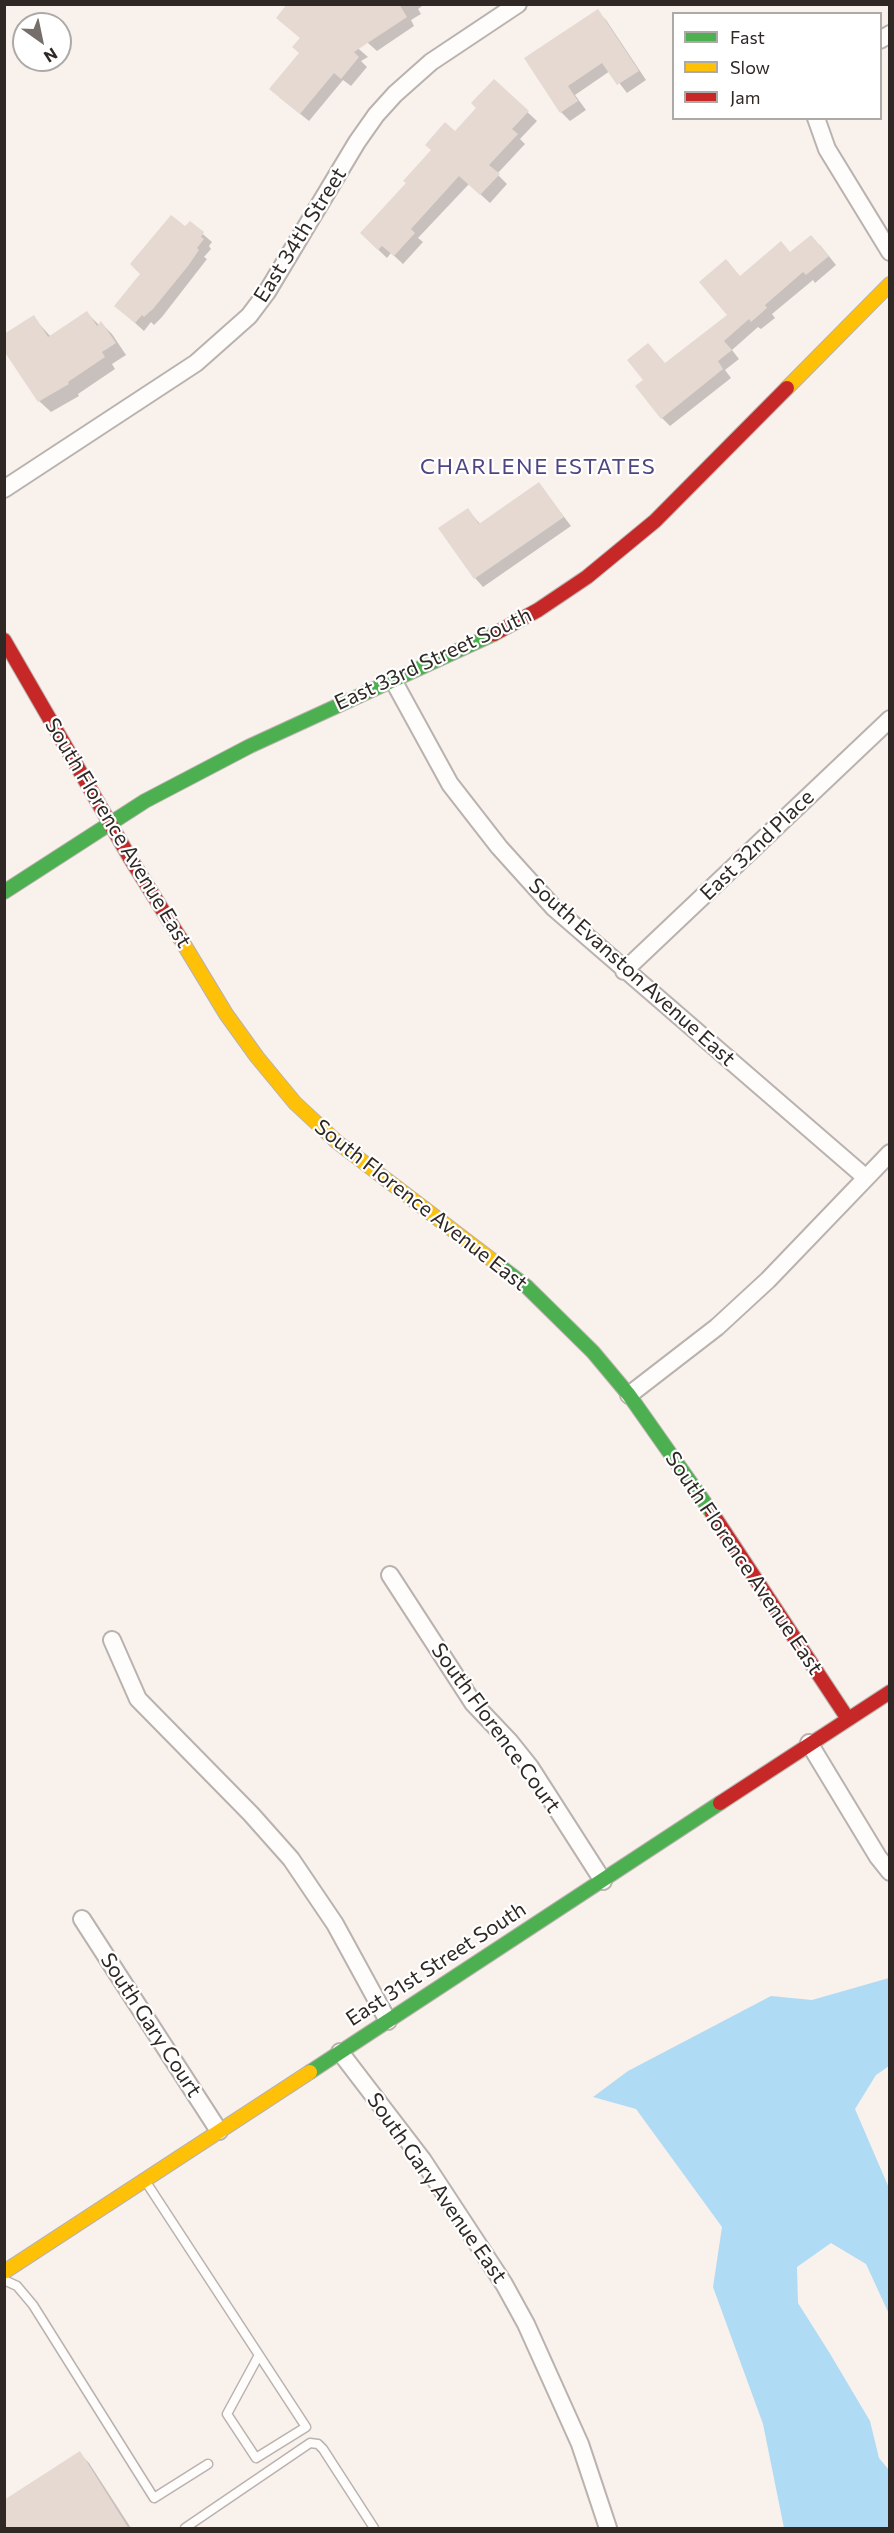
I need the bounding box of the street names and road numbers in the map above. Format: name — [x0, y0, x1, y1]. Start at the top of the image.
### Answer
street label: East 34th Street — [248, 163, 352, 307]
street label: East 33rd Street South — [331, 602, 535, 716]
street label: South Florence Avenue East — [39, 714, 197, 952]
street label: East 32nd Place — [695, 784, 819, 906]
street label: South Evanston Avenue East — [524, 873, 740, 1071]
street label: South Florence Avenue East — [309, 1114, 533, 1296]
street label: South Florence Avenue East — [660, 1447, 828, 1679]
street label: South Florence Court — [426, 1638, 566, 1818]
street label: East 31st Street South — [341, 1896, 531, 2032]
street label: South Gary Court — [95, 1948, 207, 2102]
street label: South Gary Avenue East — [362, 2088, 512, 2288]

